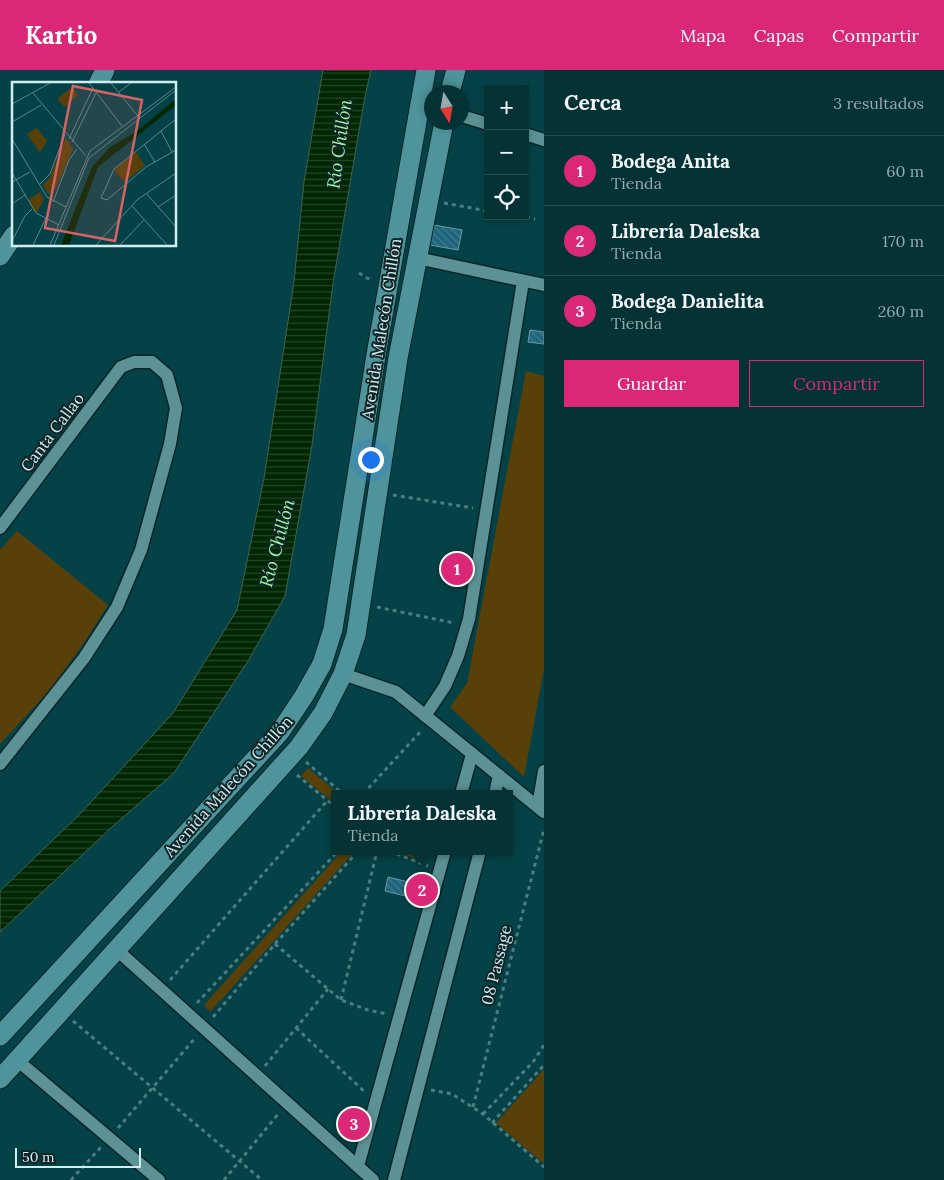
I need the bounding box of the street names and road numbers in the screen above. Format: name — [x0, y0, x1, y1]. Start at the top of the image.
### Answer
street label: Avenida Malecón Chillón — [357, 237, 405, 422]
street label: Canta Callao — [16, 389, 88, 475]
street label: Avenida Malecón Chillón — [159, 711, 297, 862]
street label: 08 Passage — [476, 923, 516, 1007]

